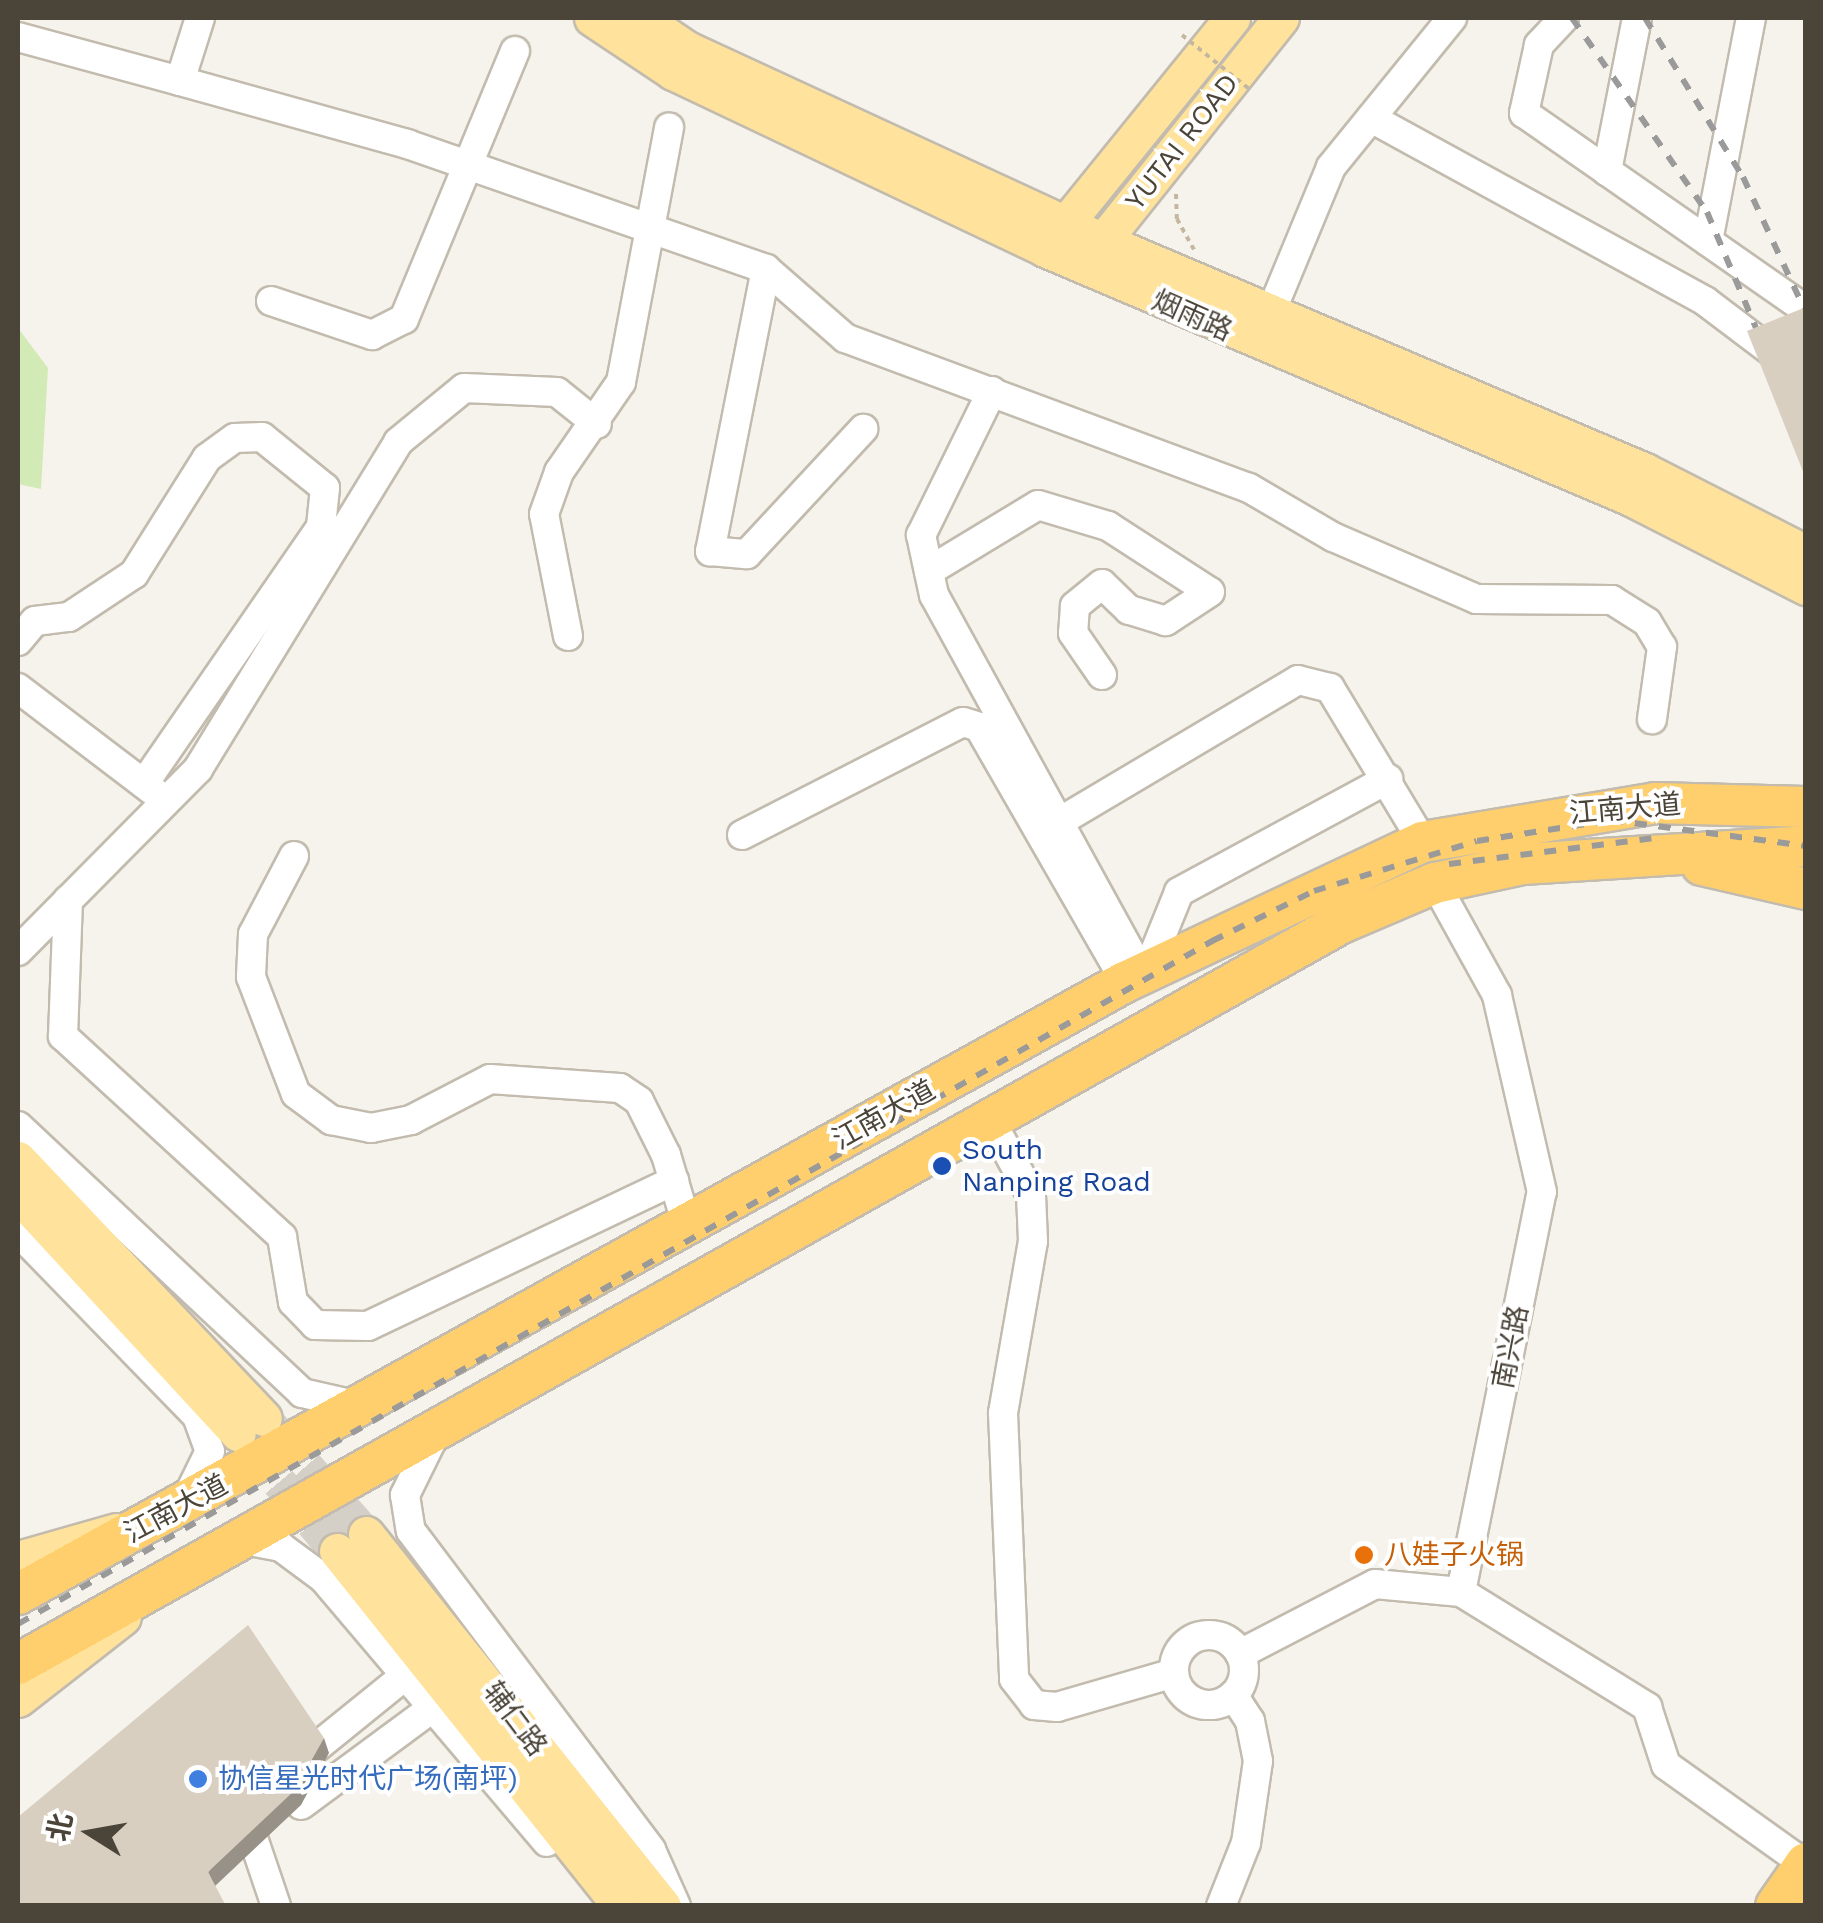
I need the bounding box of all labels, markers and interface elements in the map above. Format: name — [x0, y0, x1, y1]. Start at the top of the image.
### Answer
street label: YUTAI ROAD — [1118, 67, 1246, 217]
street label: 烟雨路 — [1147, 284, 1237, 348]
street label: 江南大道 — [1568, 787, 1682, 831]
street label: 江南大道 — [827, 1073, 941, 1157]
place label: South Nanping Road — [962, 1133, 1151, 1199]
marker: South Nanping Road — [931, 1155, 953, 1177]
street label: 南兴路 — [1486, 1303, 1536, 1391]
street label: 江南大道 — [119, 1468, 233, 1550]
place label: 八娃子火锅 — [1384, 1538, 1524, 1572]
marker: 八娃子火锅 — [1353, 1544, 1375, 1566]
street label: 辅仁路 — [476, 1675, 554, 1763]
place label: 协信星光时代广场(南坪) — [218, 1762, 518, 1796]
marker: 协信星光时代广场(南坪) — [187, 1768, 209, 1790]
north arrow — [40, 1783, 140, 1883]
text: 北 — [41, 1810, 79, 1844]

